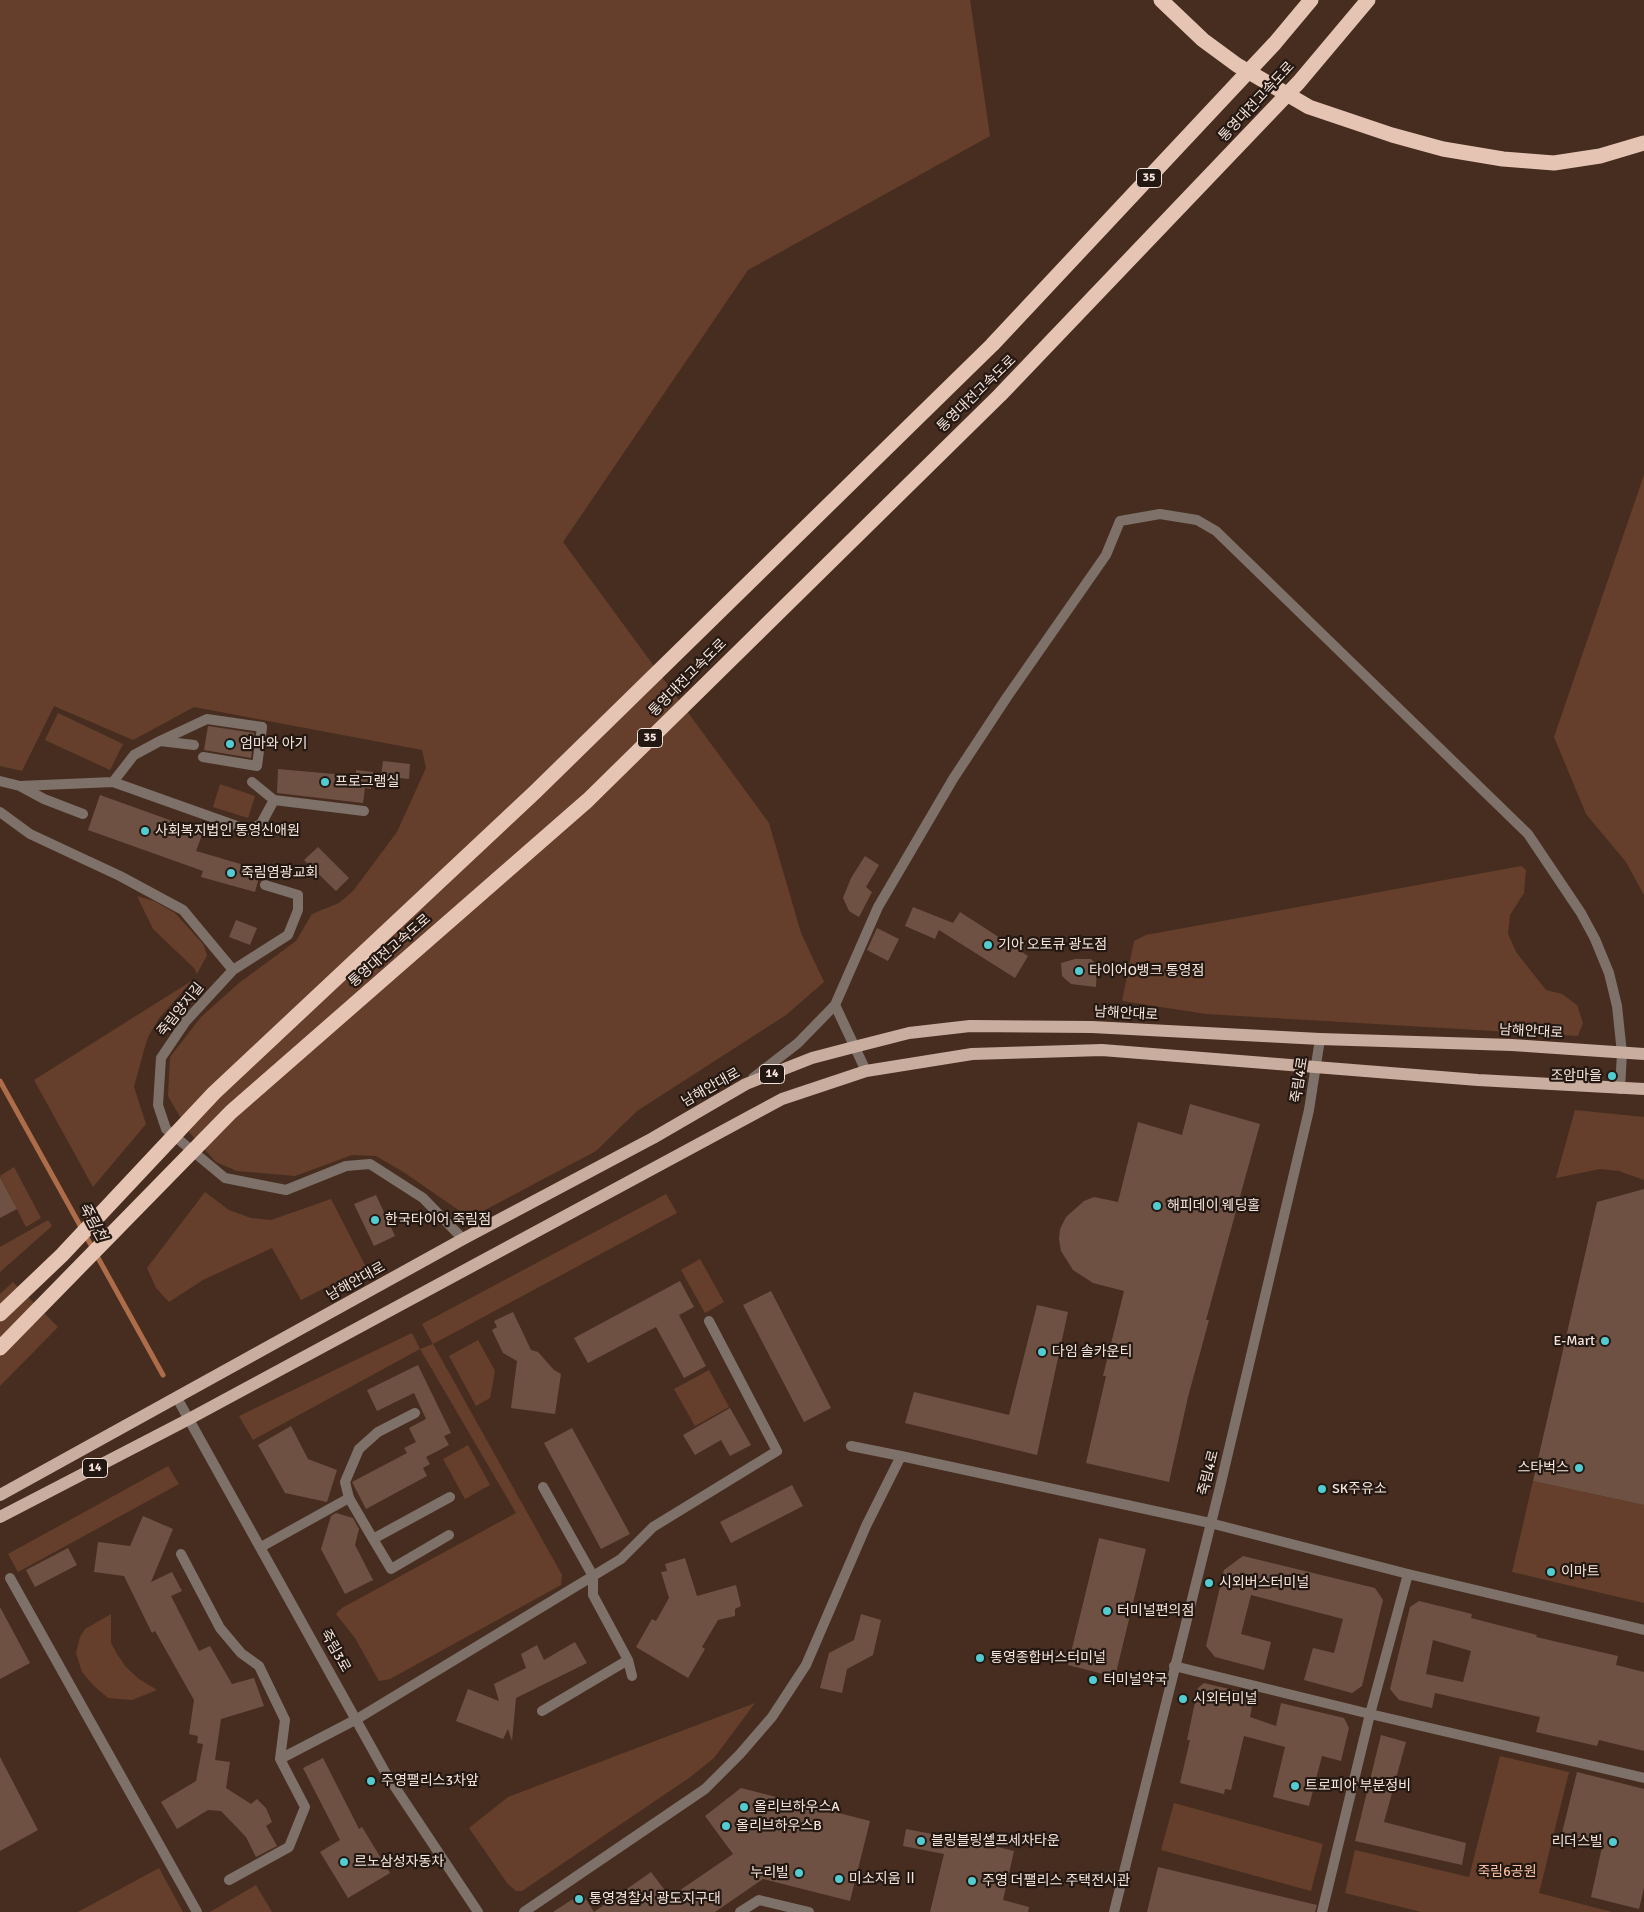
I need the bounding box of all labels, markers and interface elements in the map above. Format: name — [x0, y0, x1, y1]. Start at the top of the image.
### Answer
street label: 통영대전고속도로 — [1216, 59, 1298, 145]
road number: 35 — [1136, 168, 1162, 188]
street label: 통영대전고속도로 — [934, 352, 1020, 436]
street label: 통영대전고속도로 — [646, 636, 730, 720]
road number: 35 — [638, 728, 662, 748]
place label: 엄마와 아기 — [240, 736, 307, 752]
marker: 엄마와 아기 — [224, 738, 236, 750]
place label: 프로그램실 — [335, 774, 399, 790]
marker: 프로그램실 — [319, 776, 331, 788]
place label: 사회복지법인 통영신애원 — [155, 823, 300, 839]
marker: 사회복지법인 통영신애원 — [139, 825, 151, 837]
place label: 죽림염광교회 — [241, 865, 318, 881]
marker: 죽림염광교회 — [225, 867, 237, 879]
street label: 통영대전고속도로 — [346, 911, 434, 991]
place label: 기아 오토큐 광도점 — [998, 937, 1107, 953]
marker: 기아 오토큐 광도점 — [982, 939, 994, 951]
place label: 타이어O뱅크 통영점 — [1089, 963, 1204, 979]
marker: 타이어O뱅크 통영점 — [1073, 965, 1085, 977]
street label: 죽림양지길 — [154, 980, 208, 1040]
street label: 남해안대로 — [1093, 1004, 1159, 1024]
street label: 남해안대로 — [1498, 1022, 1564, 1042]
street label: 죽림4로 — [1288, 1056, 1312, 1104]
road number: 14 — [760, 1064, 784, 1084]
street label: 남해안대로 — [679, 1065, 743, 1111]
place label: 조암마을 — [1550, 1068, 1602, 1084]
marker: 조암마을 — [1606, 1070, 1618, 1082]
place label: 해피데이 웨딩홀 — [1167, 1198, 1260, 1214]
water label: 죽림천 — [74, 1200, 110, 1244]
marker: 해피데이 웨딩홀 — [1151, 1200, 1163, 1212]
place label: 한국타이어 죽림점 — [385, 1212, 491, 1228]
marker: 한국타이어 죽림점 — [369, 1214, 381, 1226]
street label: 남해안대로 — [324, 1259, 388, 1305]
place label: E-Mart — [1553, 1333, 1595, 1349]
marker: E-Mart — [1599, 1335, 1611, 1347]
place label: 다임 솔카운티 — [1052, 1344, 1132, 1360]
marker: 다임 솔카운티 — [1036, 1346, 1048, 1358]
street label: 죽림4로 — [1195, 1449, 1223, 1497]
road number: 14 — [82, 1459, 108, 1478]
place label: 스타벅스 — [1517, 1460, 1569, 1476]
marker: 스타벅스 — [1573, 1462, 1585, 1474]
place label: SK주유소 — [1332, 1481, 1387, 1497]
marker: SK주유소 — [1316, 1483, 1328, 1495]
place label: 이마트 — [1561, 1564, 1600, 1580]
marker: 이마트 — [1545, 1566, 1557, 1578]
place label: 시외버스터미널 — [1219, 1575, 1309, 1591]
marker: 시외버스터미널 — [1203, 1577, 1215, 1589]
place label: 터미널편의점 — [1117, 1603, 1194, 1619]
marker: 터미널편의점 — [1101, 1605, 1113, 1617]
street label: 죽림3로 — [316, 1627, 354, 1675]
place label: 통영종합버스터미널 — [990, 1650, 1106, 1666]
marker: 통영종합버스터미널 — [974, 1652, 986, 1664]
place label: 터미널약국 — [1103, 1672, 1167, 1688]
marker: 터미널약국 — [1087, 1674, 1099, 1686]
place label: 시외터미널 — [1193, 1691, 1257, 1707]
marker: 시외터미널 — [1177, 1693, 1189, 1705]
place label: 주영팰리스3차앞 — [381, 1773, 479, 1789]
marker: 주영팰리스3차앞 — [365, 1775, 377, 1787]
place label: 트로피아 부분정비 — [1305, 1778, 1411, 1794]
marker: 트로피아 부분정비 — [1289, 1780, 1301, 1792]
place label: 올리브하우스A — [754, 1799, 840, 1815]
marker: 올리브하우스A — [738, 1801, 750, 1813]
place label: 올리브하우스B — [736, 1818, 822, 1834]
marker: 올리브하우스B — [720, 1820, 732, 1832]
place label: 블링블링셀프세차타운 — [931, 1833, 1060, 1849]
place label: 리더스빌 — [1551, 1834, 1603, 1850]
marker: 블링블링셀프세차타운 — [915, 1835, 927, 1847]
marker: 리더스빌 — [1607, 1836, 1619, 1848]
place label: 르노삼성자동차 — [354, 1854, 444, 1870]
marker: 르노삼성자동차 — [338, 1856, 350, 1868]
park label: 죽림6공원 — [1477, 1864, 1537, 1880]
place label: 누리빌 — [750, 1865, 789, 1881]
marker: 누리빌 — [793, 1867, 805, 1879]
place label: 미소지움 Ⅱ — [849, 1871, 918, 1887]
marker: 미소지움 Ⅱ — [833, 1873, 845, 1885]
place label: 주영 더팰리스 주택전시관 — [982, 1873, 1130, 1889]
marker: 주영 더팰리스 주택전시관 — [966, 1875, 978, 1887]
place label: 통영경찰서 광도지구대 — [589, 1891, 721, 1907]
marker: 통영경찰서 광도지구대 — [573, 1893, 585, 1905]

